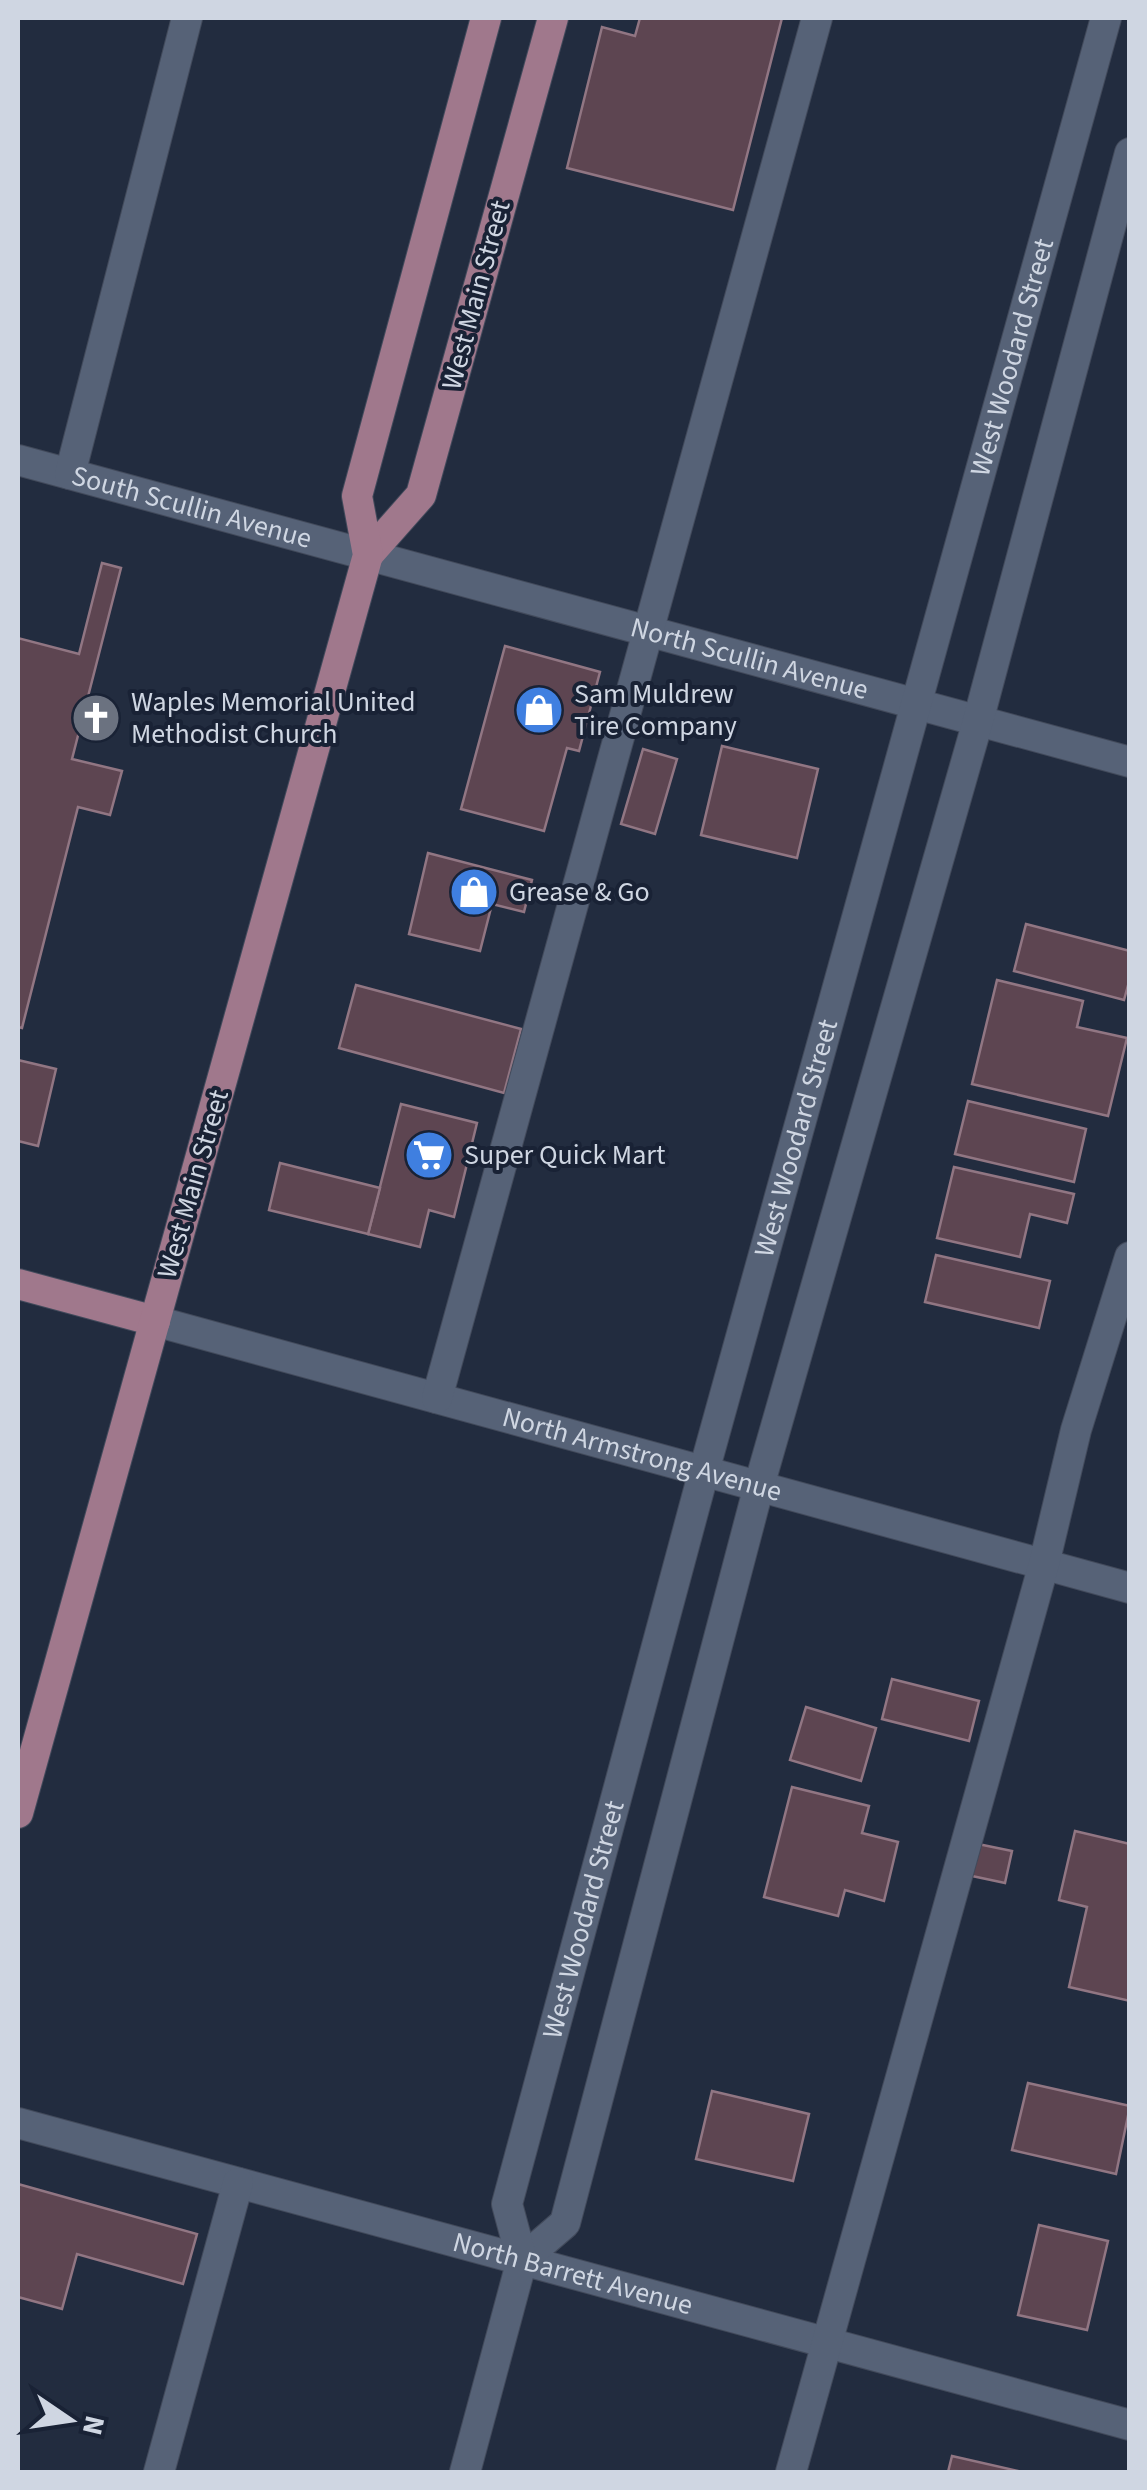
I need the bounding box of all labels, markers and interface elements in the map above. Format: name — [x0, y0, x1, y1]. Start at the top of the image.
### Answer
street label: West Main Street — [432, 195, 521, 394]
street label: West Woodard Street — [960, 233, 1064, 481]
street label: South Scullin Avenue — [67, 455, 316, 559]
street label: North Scullin Avenue — [626, 607, 873, 710]
place label: Sam Muldrew Tire Company — [574, 674, 737, 746]
place label: Waples Memorial United Methodist Church — [131, 682, 415, 754]
shop icon: Sam Muldrew Tire Company — [513, 684, 565, 736]
church icon: Waples Memorial United Methodist Church — [70, 692, 122, 744]
shop icon: Grease & Go — [448, 866, 500, 918]
place label: Grease & Go — [509, 872, 650, 912]
street label: West Woodard Street — [744, 1014, 848, 1261]
street label: West Main Street — [147, 1084, 239, 1283]
supermarket icon: Super Quick Mart — [403, 1129, 455, 1181]
place label: Super Quick Mart — [464, 1135, 666, 1175]
street label: North Armstrong Avenue — [498, 1397, 786, 1512]
street label: West Woodard Street — [532, 1796, 635, 2043]
street label: North Barrett Avenue — [448, 2222, 697, 2325]
north arrow — [20, 2370, 120, 2470]
text: N — [72, 2412, 115, 2439]

